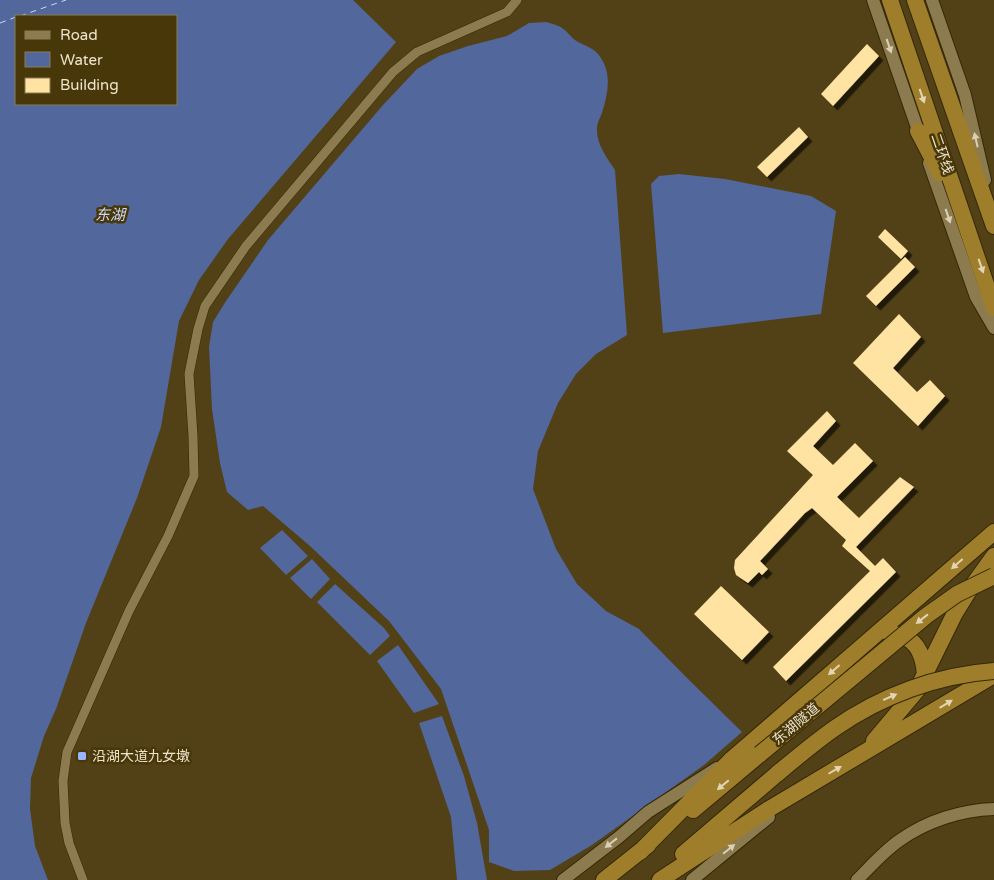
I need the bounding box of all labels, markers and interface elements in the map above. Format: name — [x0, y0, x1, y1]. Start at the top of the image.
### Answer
legend — [15, 15, 178, 105]
text: Road — [60, 26, 98, 44]
one-way arrow — [885, 39, 893, 54]
text: Water — [60, 51, 103, 69]
text: Building — [60, 76, 119, 94]
one-way arrow — [919, 89, 927, 104]
street label: 二环线 — [927, 131, 957, 177]
one-way arrow — [972, 133, 980, 148]
water label: 东湖 — [95, 206, 127, 224]
one-way arrow — [944, 209, 952, 224]
one-way arrow — [977, 259, 985, 274]
one-way arrow — [951, 558, 964, 569]
one-way arrow — [916, 614, 929, 624]
one-way arrow — [828, 664, 841, 675]
one-way arrow — [883, 693, 897, 701]
street label: 东湖隧道 — [769, 699, 823, 749]
one-way arrow — [940, 699, 953, 708]
place label: 沿湖大道九女墩 — [92, 748, 190, 765]
marker: 沿湖大道九女墩 — [76, 750, 88, 762]
one-way arrow — [828, 766, 841, 775]
one-way arrow — [717, 779, 729, 790]
one-way arrow — [605, 838, 618, 849]
one-way arrow — [722, 844, 735, 855]

